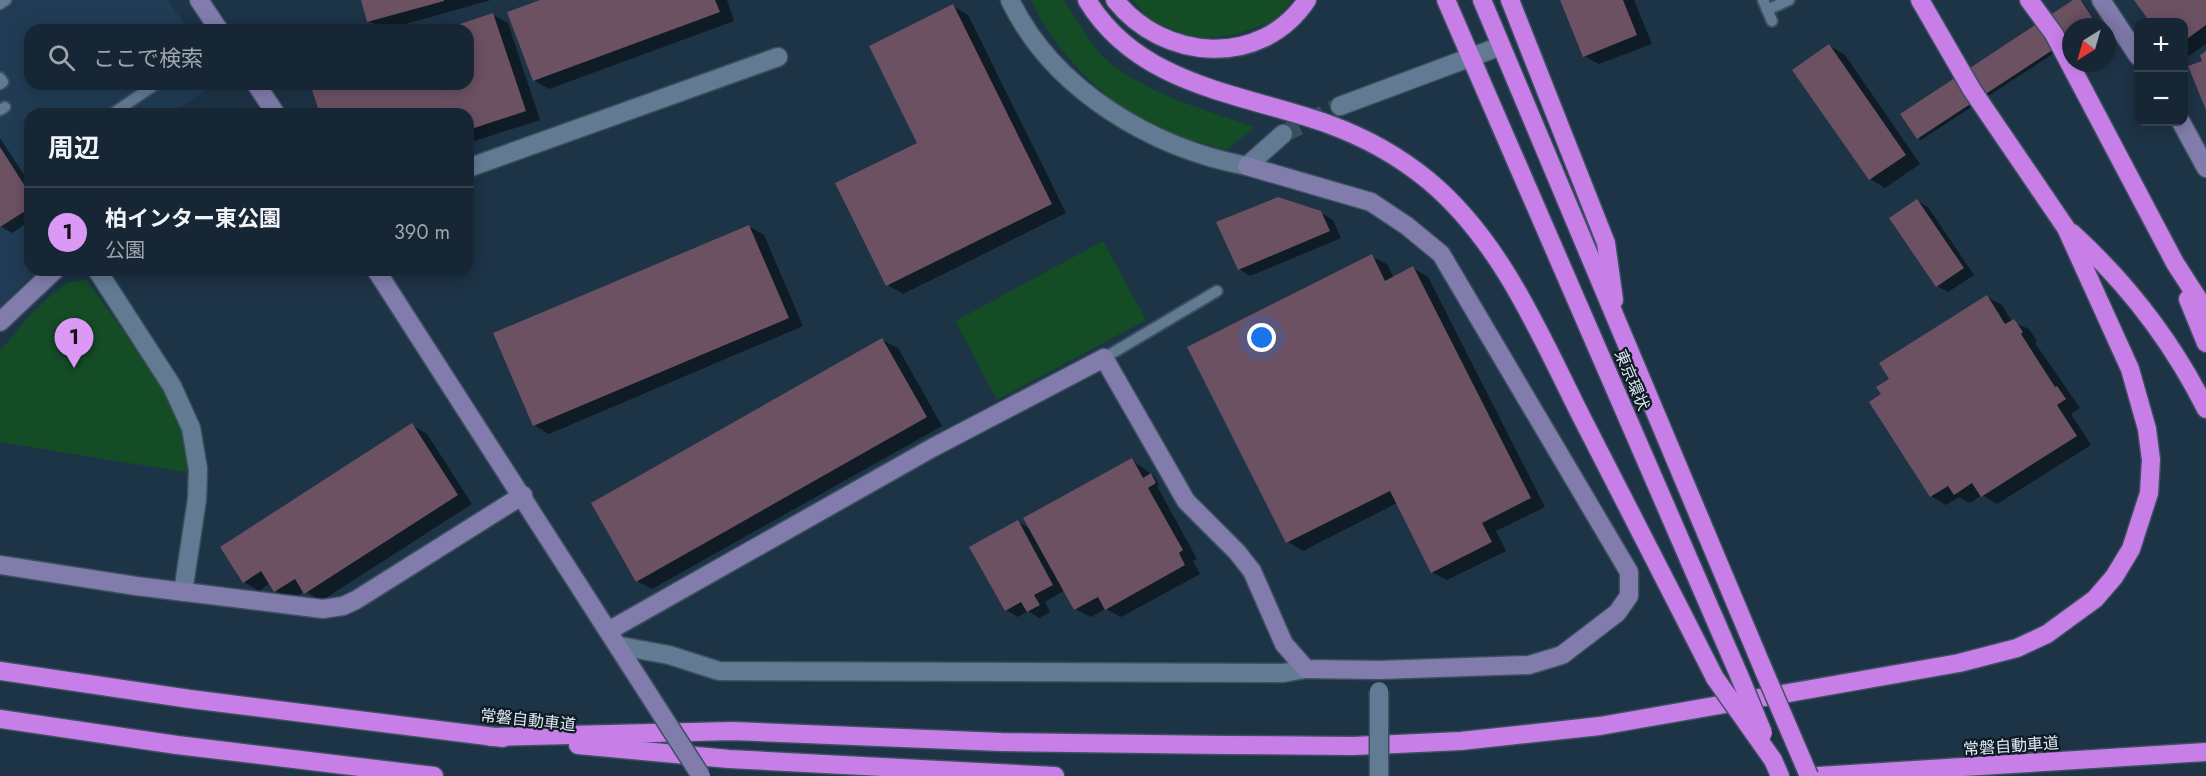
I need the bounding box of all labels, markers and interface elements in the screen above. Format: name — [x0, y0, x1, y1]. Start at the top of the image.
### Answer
north arrow — [2062, 18, 2116, 72]
map controls — [2134, 18, 2188, 126]
button: + — [2134, 18, 2188, 72]
search box — [24, 24, 474, 90]
icon: search — [45, 41, 78, 74]
text: ここで検索 — [93, 42, 203, 74]
button: − — [2134, 72, 2188, 126]
text: 周辺 — [48, 129, 100, 167]
text: 柏インター東公園 — [105, 202, 281, 234]
text: 1 — [62, 218, 73, 247]
text: 390 m — [394, 218, 450, 247]
text: 公園 — [105, 236, 145, 265]
pin: 1 — [54, 318, 94, 368]
your location — [1247, 323, 1276, 352]
street label: 東京環状 — [1609, 346, 1655, 414]
street label: 常磐自動車道 — [479, 704, 577, 736]
street label: 常磐自動車道 — [1962, 731, 2060, 761]

